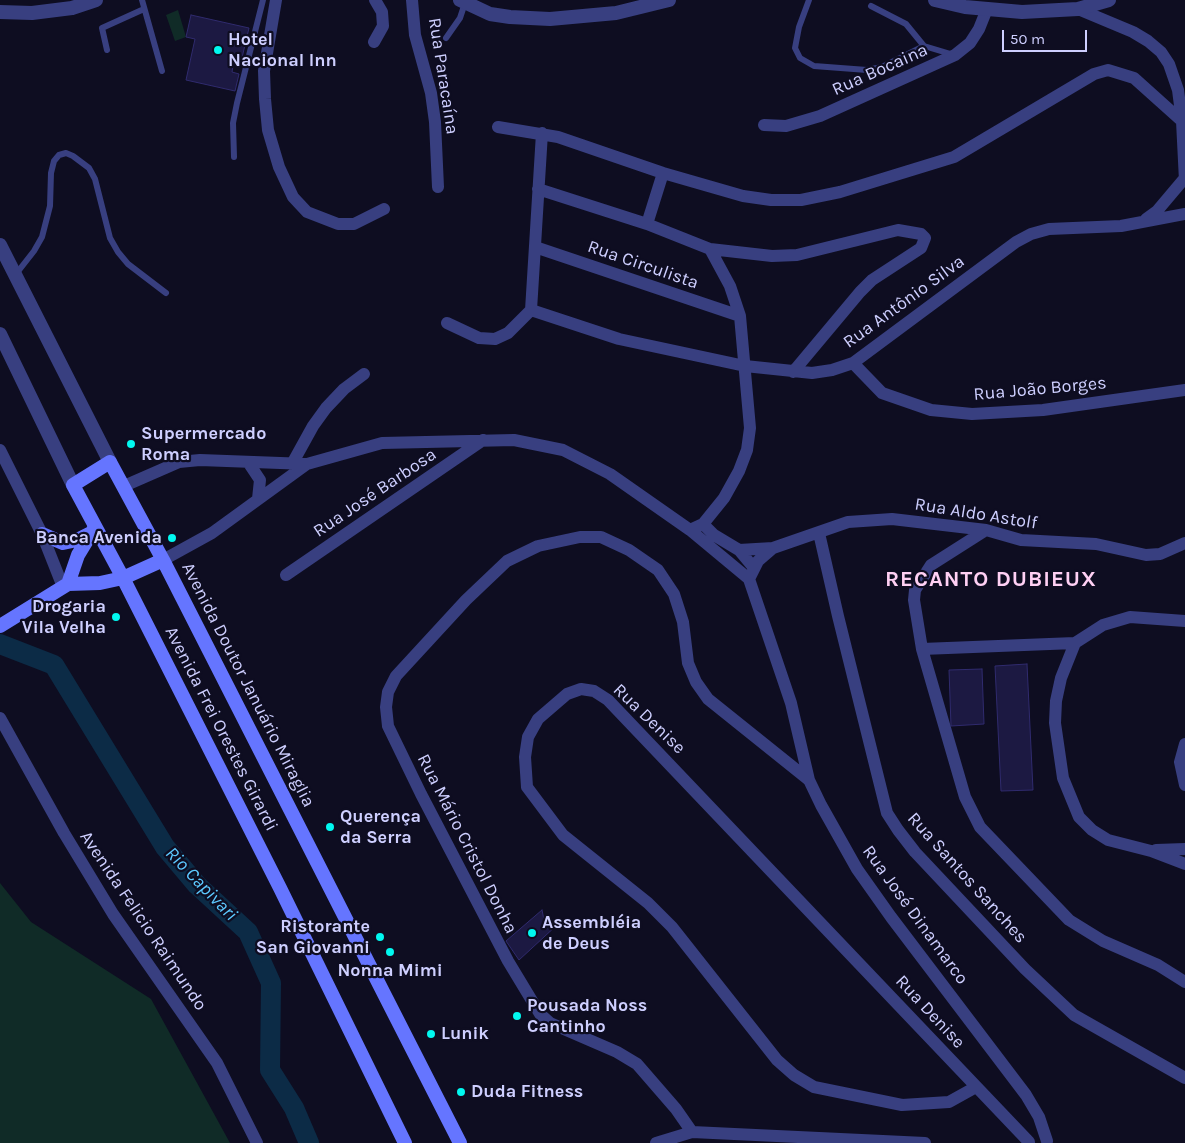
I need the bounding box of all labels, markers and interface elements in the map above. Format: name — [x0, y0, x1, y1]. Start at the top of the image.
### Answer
street label: Rua Paracaína — [423, 16, 463, 136]
scale bar — [1005, 20, 1090, 52]
place label: Hotel Nacional Inn — [228, 29, 337, 72]
text: 50 m — [1010, 30, 1045, 48]
street label: Rua Bocaina — [829, 39, 931, 101]
marker: Hotel Nacional Inn — [212, 44, 224, 56]
street label: Rua Circulista — [585, 236, 701, 294]
street label: Rua Antônio Silva — [839, 251, 969, 353]
street label: Rua João Borges — [973, 372, 1107, 406]
place label: Supermercado Roma — [141, 423, 266, 466]
marker: Supermercado Roma — [125, 438, 137, 450]
street label: Rua José Barbosa — [309, 444, 441, 542]
street label: Rua Aldo Astolf — [913, 494, 1039, 534]
place label: Banca Avenida — [35, 527, 162, 549]
marker: Banca Avenida — [166, 532, 178, 544]
street label: Avenida Doutor Januário Miraglia — [177, 559, 319, 811]
district label: RECANTO DUBIEUX — [883, 567, 1099, 593]
place label: Drogaria Vila Velha — [22, 596, 106, 638]
marker: Drogaria Vila Velha — [110, 611, 122, 623]
street label: Avenida Frei Orestes Girardi — [160, 623, 282, 835]
street label: Rua Denise — [608, 679, 690, 759]
street label: Rua Mário Cristol Donha — [412, 750, 522, 938]
place label: Querença da Serra — [340, 806, 421, 849]
street label: Rua Santos Sanches — [903, 808, 1031, 948]
marker: Querença da Serra — [324, 821, 336, 833]
street label: Avenida Felicio Raimundo — [75, 827, 211, 1015]
street label: Rua José Dinamarco — [857, 841, 973, 989]
water label: Rio Capivari — [160, 842, 242, 926]
place label: Assembléia de Deus — [542, 912, 641, 954]
place label: Ristorante San Giovanni — [256, 916, 370, 959]
marker: Assembléia de Deus — [526, 927, 538, 939]
marker: Ristorante San Giovanni — [374, 931, 386, 943]
marker: Nonna Mimi — [384, 946, 396, 958]
place label: Nonna Mimi — [337, 960, 443, 982]
street label: Rua Denise — [891, 971, 969, 1053]
place label: Pousada Noss Cantinho — [527, 995, 647, 1038]
marker: Pousada Noss Cantinho — [511, 1010, 523, 1022]
place label: Lunik — [441, 1023, 489, 1045]
marker: Lunik — [425, 1028, 437, 1040]
place label: Duda Fitness — [471, 1081, 583, 1103]
marker: Duda Fitness — [455, 1086, 467, 1098]

